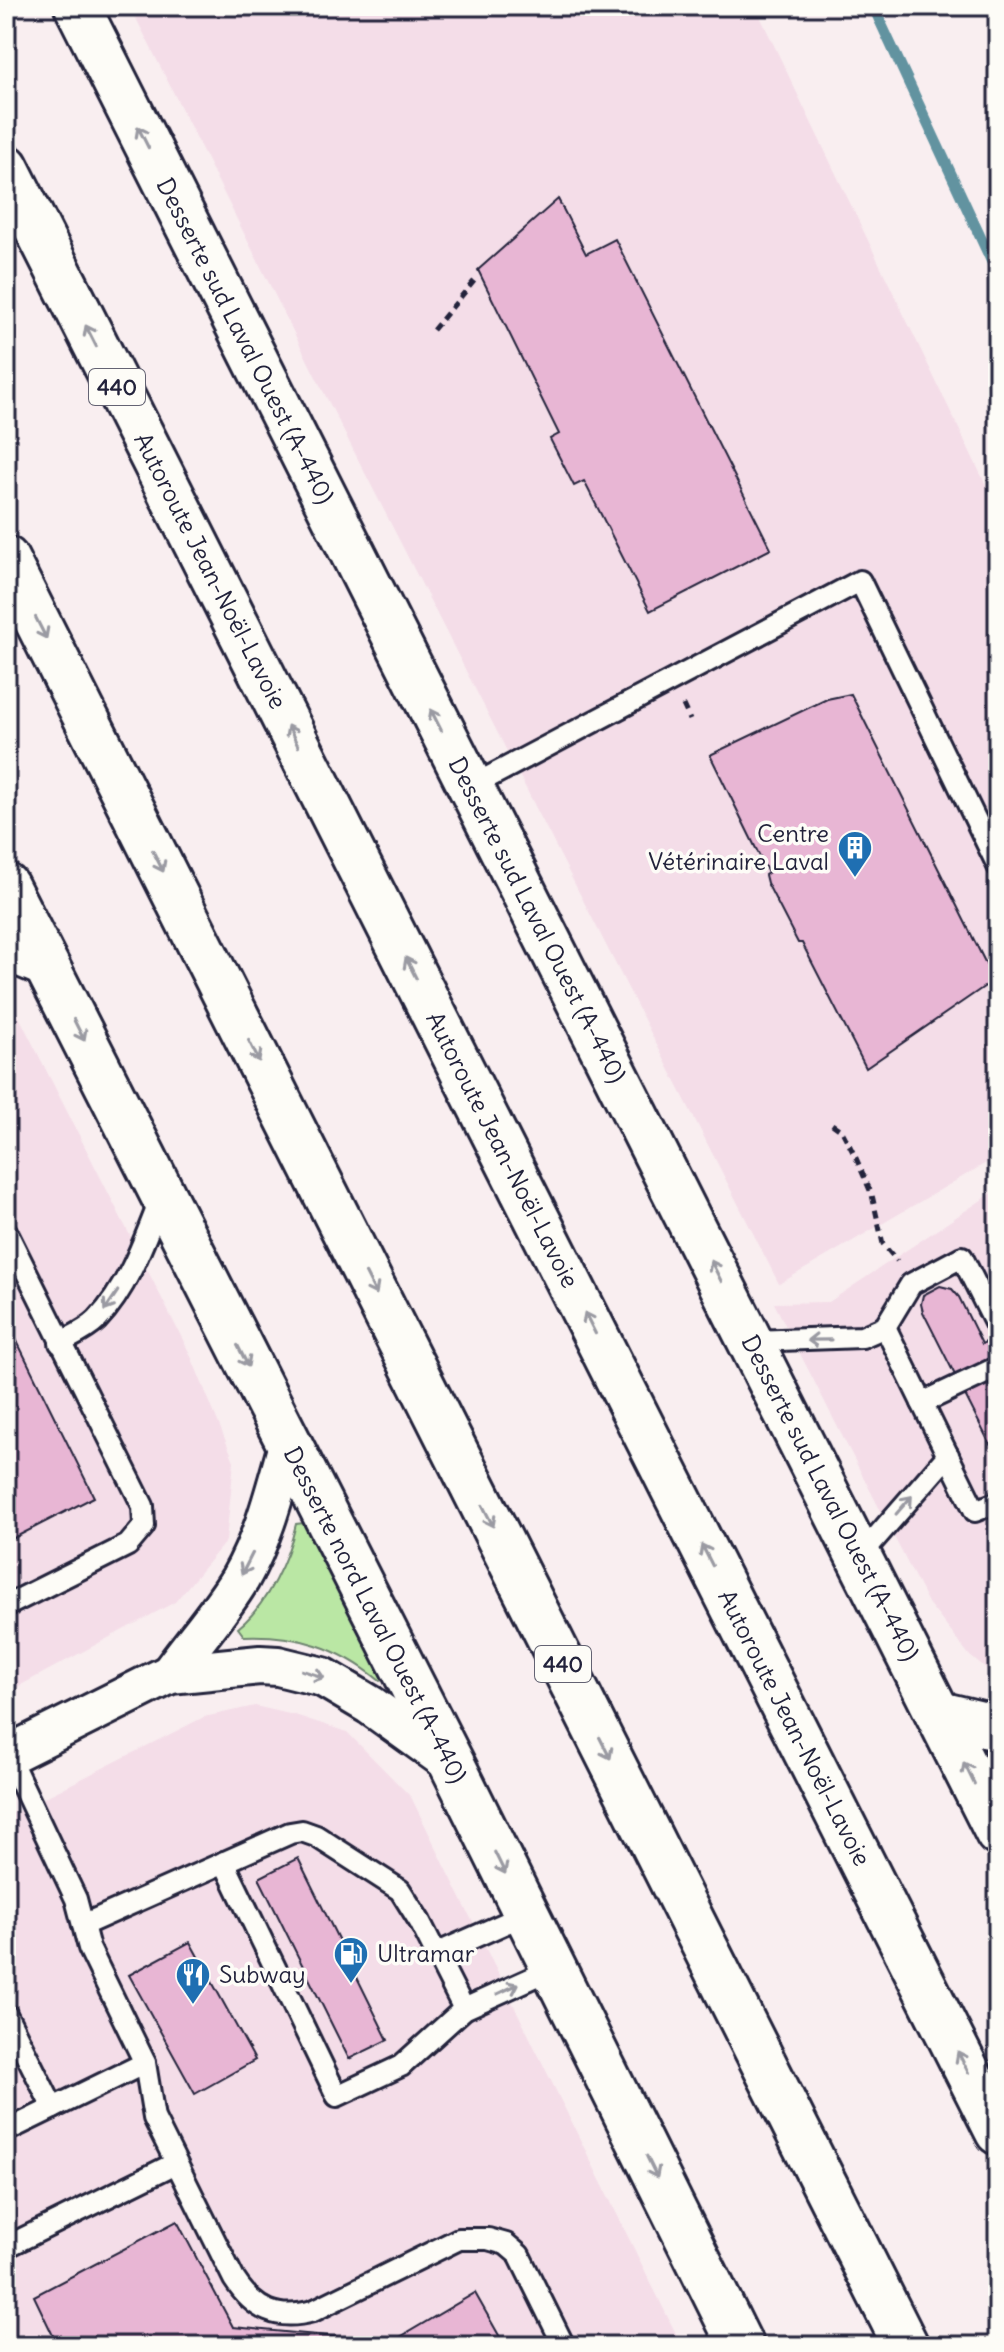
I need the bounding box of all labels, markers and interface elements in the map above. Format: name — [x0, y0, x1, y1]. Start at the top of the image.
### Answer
one-way arrow — [134, 126, 150, 150]
street label: Desserte sud Laval Ouest (A-440) — [150, 173, 341, 508]
one-way arrow — [83, 325, 98, 349]
road number: 440 — [89, 369, 145, 405]
street label: Autoroute Jean-Noël-Lavoie — [128, 427, 294, 714]
one-way arrow — [34, 616, 49, 640]
one-way arrow — [428, 708, 443, 732]
one-way arrow — [285, 725, 300, 749]
street label: Desserte sud Laval Ouest (A-440) — [442, 752, 633, 1087]
place label: Centre Vétérinaire Laval — [648, 818, 829, 876]
building icon: Centre Vétérinaire Laval — [836, 829, 874, 879]
one-way arrow — [151, 848, 166, 872]
one-way arrow — [402, 957, 418, 981]
street label: Autoroute Jean-Noël-Lavoie — [420, 1006, 586, 1293]
one-way arrow — [72, 1018, 88, 1042]
one-way arrow — [247, 1039, 262, 1063]
one-way arrow — [707, 1260, 723, 1284]
one-way arrow — [364, 1271, 379, 1295]
one-way arrow — [102, 1290, 119, 1312]
one-way arrow — [581, 1312, 597, 1336]
street label: Desserte sud Laval Ouest (A-440) — [735, 1330, 926, 1665]
one-way arrow — [806, 1332, 833, 1348]
one-way arrow — [236, 1343, 252, 1367]
street label: Desserte nord Laval Ouest (A-440) — [278, 1441, 474, 1788]
one-way arrow — [895, 1496, 913, 1516]
one-way arrow — [481, 1503, 496, 1527]
one-way arrow — [699, 1544, 714, 1568]
one-way arrow — [239, 1552, 255, 1576]
street label: Autoroute Jean-Noël-Lavoie — [712, 1584, 878, 1871]
road number: 440 — [535, 1646, 591, 1682]
one-way arrow — [300, 1668, 325, 1683]
one-way arrow — [598, 1736, 613, 1760]
one-way arrow — [960, 1762, 976, 1786]
one-way arrow — [493, 1850, 508, 1874]
fuel station icon: Ultramar — [332, 1935, 370, 1985]
place label: Ultramar — [377, 1938, 475, 1968]
restaurant icon: Subway — [174, 1956, 212, 2006]
place label: Subway — [219, 1959, 306, 1989]
one-way arrow — [496, 1981, 520, 1996]
one-way arrow — [955, 2051, 970, 2075]
one-way arrow — [645, 2155, 660, 2179]

